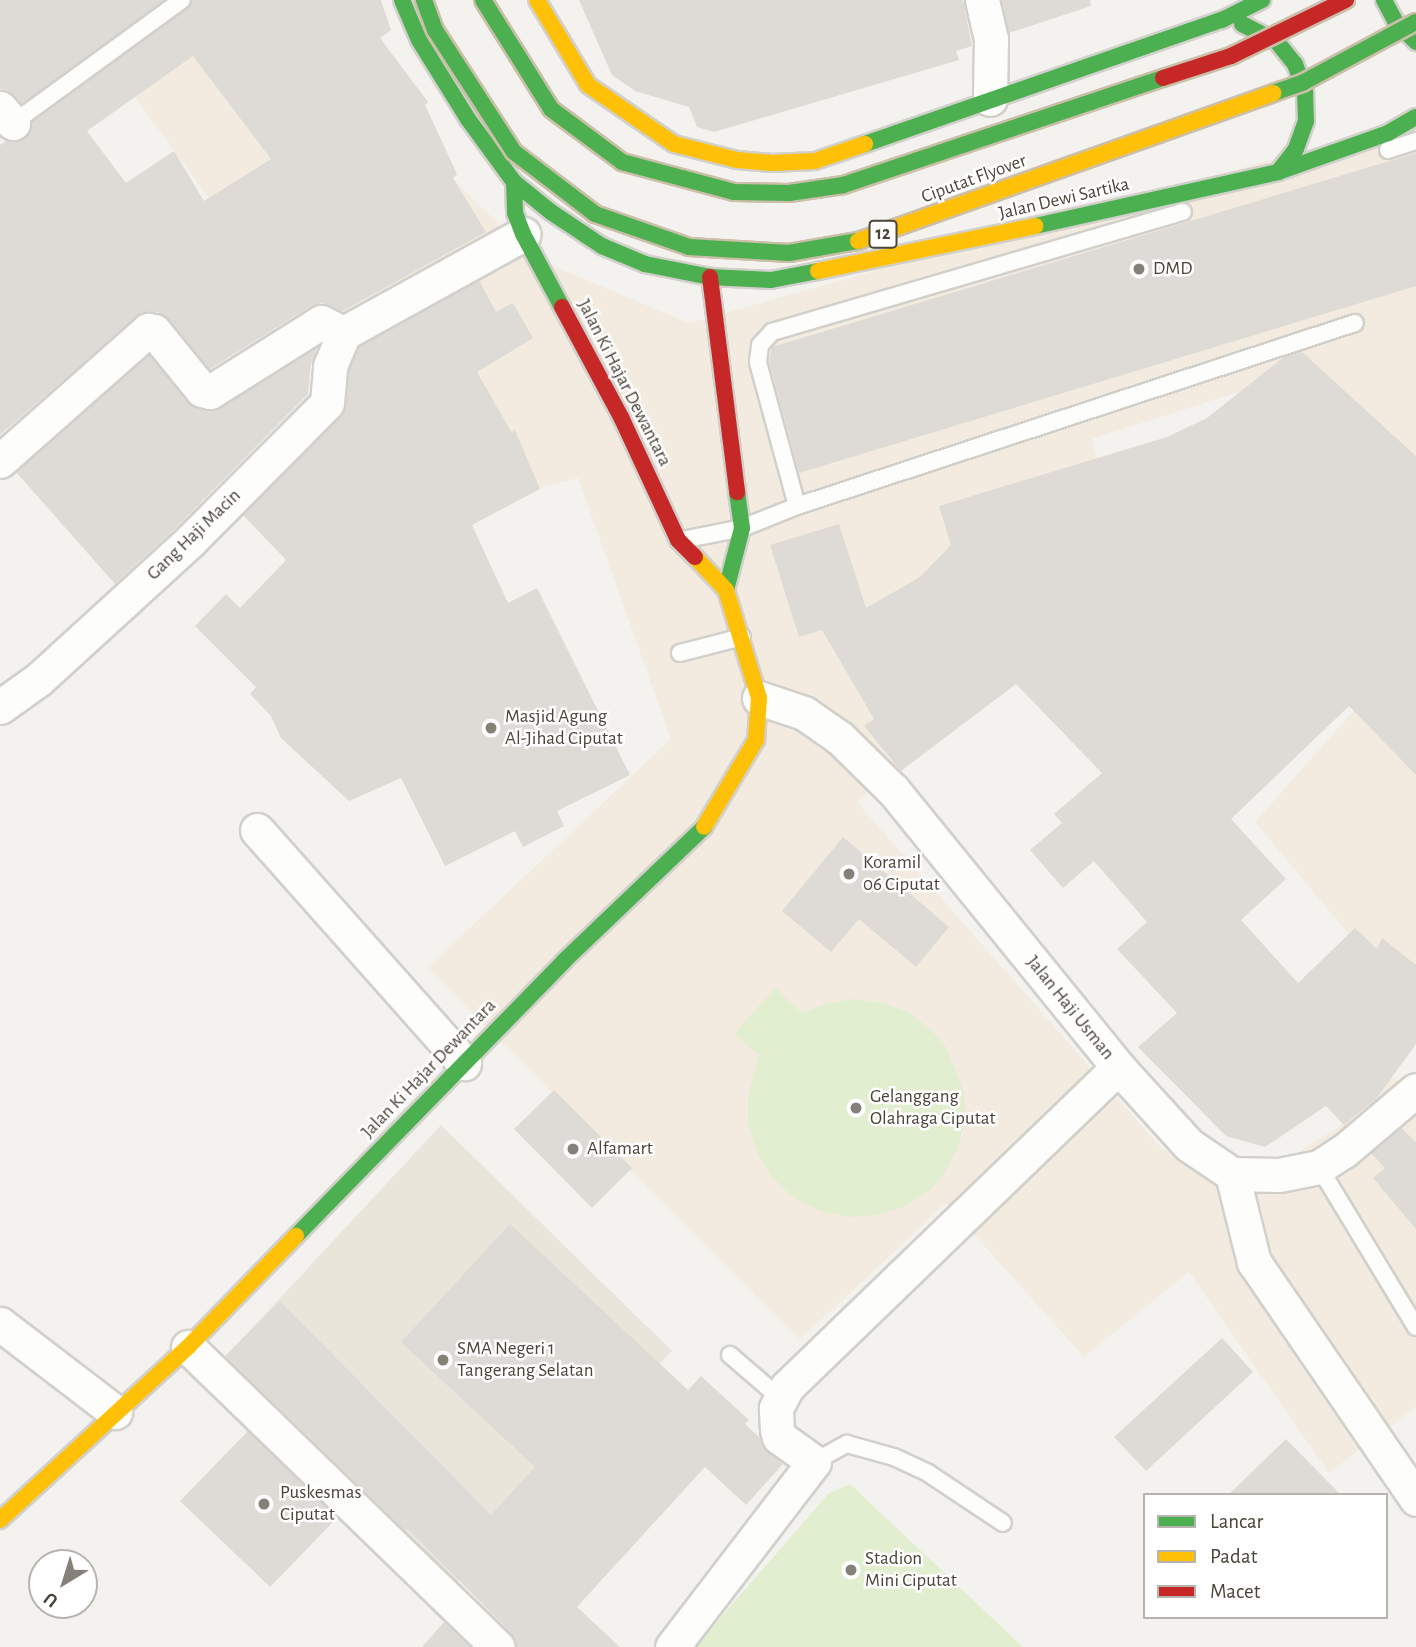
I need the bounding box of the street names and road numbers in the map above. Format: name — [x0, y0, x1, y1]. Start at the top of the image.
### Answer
street label: Ciputat Flyover — [918, 149, 1030, 209]
street label: Jalan Dewi Sartika — [997, 173, 1131, 225]
road number: 12 — [867, 220, 899, 248]
street label: Jalan Ki Hajar Dewantara — [572, 296, 676, 470]
street label: Gang Haji Macin — [142, 485, 246, 585]
street label: Jalan Haji Usman — [1021, 951, 1119, 1065]
street label: Jalan Ki Hajar Dewantara — [357, 995, 501, 1143]

